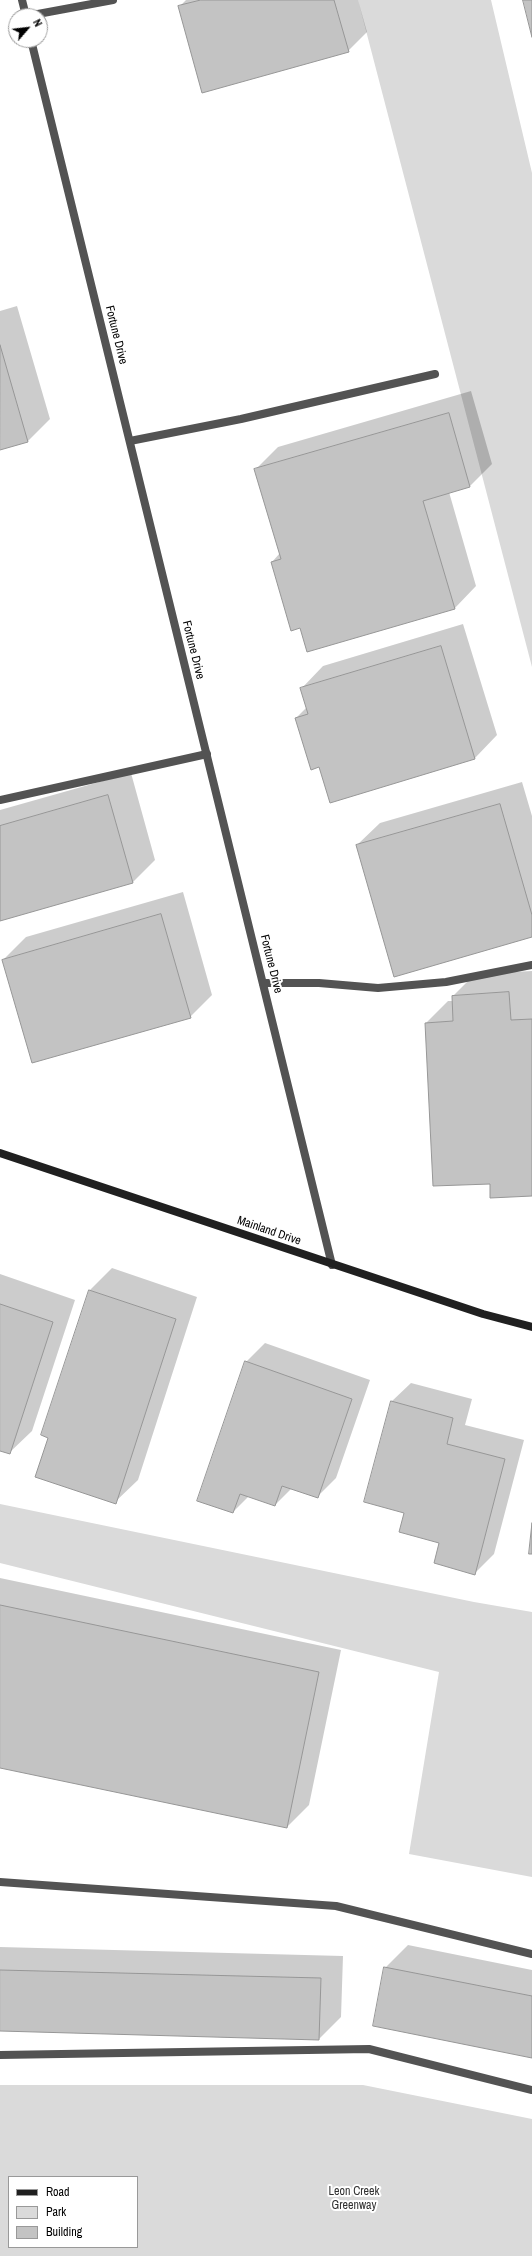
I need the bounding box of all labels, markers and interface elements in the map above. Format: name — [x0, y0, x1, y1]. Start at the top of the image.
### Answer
north arrow — [8, 8, 48, 48]
text: N — [30, 17, 45, 29]
street label: Fortune Drive — [102, 304, 130, 366]
street label: Fortune Drive — [179, 619, 207, 681]
street label: Fortune Drive — [257, 933, 285, 995]
street label: Mainland Drive — [235, 1213, 303, 1249]
legend — [8, 2176, 138, 2248]
text: Road — [46, 2184, 70, 2200]
park label: Leon Creek Greenway — [329, 2185, 379, 2213]
text: Park — [46, 2204, 66, 2220]
text: Building — [46, 2224, 82, 2240]

